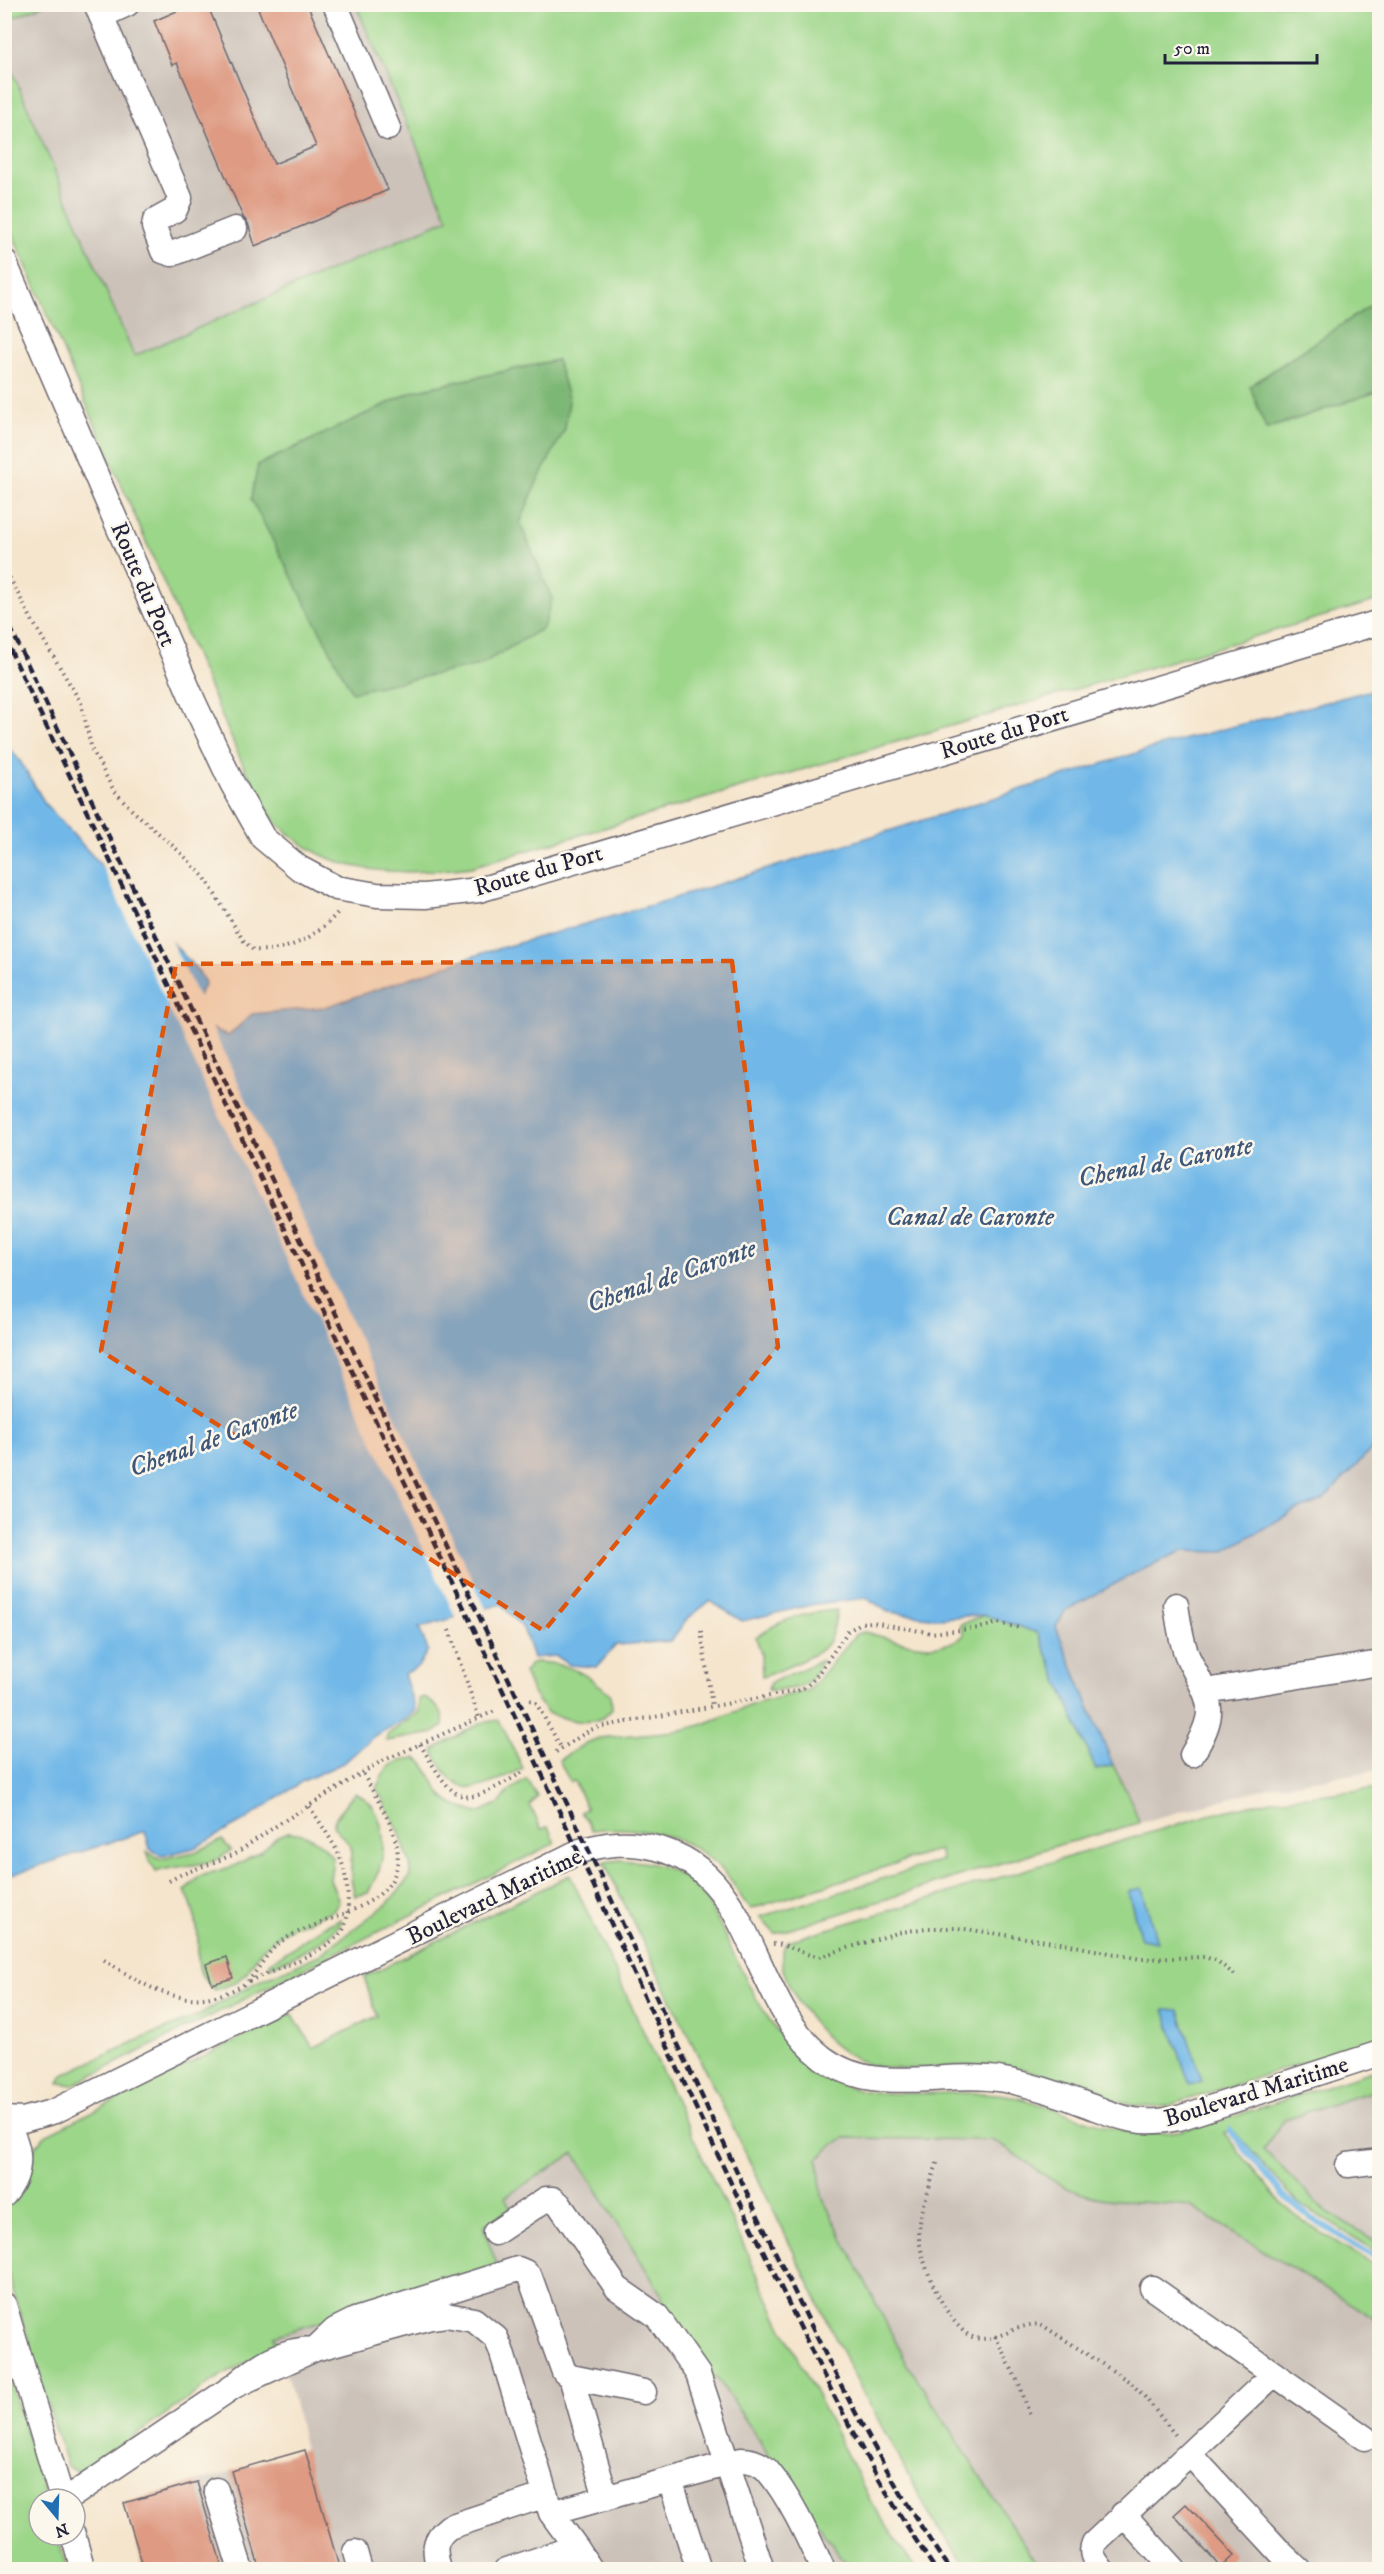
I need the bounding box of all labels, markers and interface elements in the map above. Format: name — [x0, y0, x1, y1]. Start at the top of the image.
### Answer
scale bar — [1165, 27, 1316, 65]
text: 50 m — [1174, 38, 1210, 60]
street label: Route du Port — [103, 518, 183, 651]
street label: Route du Port — [937, 699, 1072, 767]
street label: Route du Port — [471, 838, 606, 904]
water label: Chenal de Caronte — [1075, 1129, 1257, 1196]
water label: Canal de Caronte — [886, 1201, 1055, 1234]
water label: Chenal de Caronte — [582, 1232, 762, 1321]
water label: Chenal de Caronte — [125, 1393, 303, 1485]
street label: Boulevard Maritime — [402, 1841, 587, 1952]
street label: Boulevard Maritime — [1160, 2050, 1352, 2134]
north arrow — [27, 2487, 87, 2547]
text: N — [52, 2519, 71, 2542]

